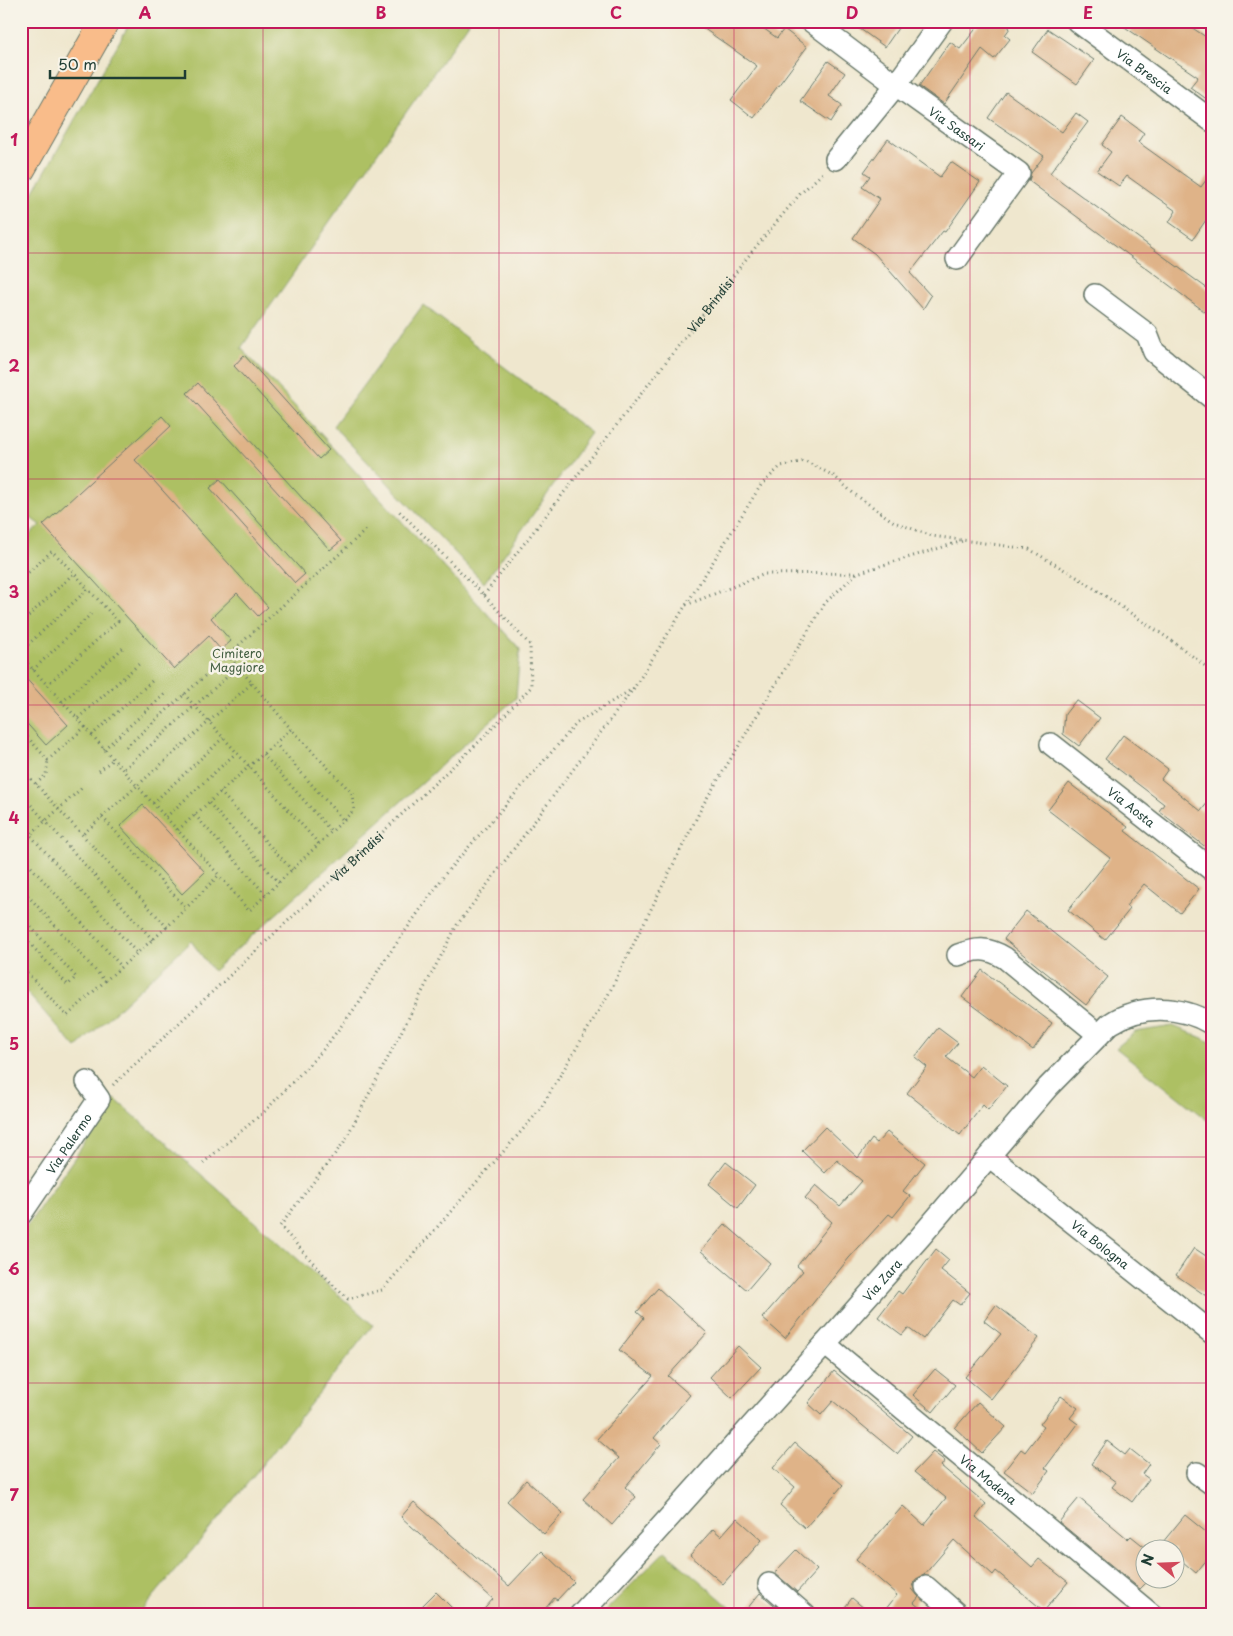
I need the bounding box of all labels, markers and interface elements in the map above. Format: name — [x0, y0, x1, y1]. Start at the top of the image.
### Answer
text: A — [139, 0, 152, 24]
text: B — [376, 0, 387, 24]
text: C — [610, 0, 622, 24]
text: D — [846, 0, 858, 24]
text: E — [1083, 0, 1093, 24]
street label: Via Brescia — [1113, 44, 1177, 98]
scale bar — [50, 48, 185, 80]
text: 50 m — [58, 52, 97, 75]
street label: Via Sassari — [925, 102, 989, 155]
text: 1 — [10, 127, 18, 151]
street label: Via Brindisi — [683, 273, 738, 337]
text: 2 — [8, 353, 20, 377]
text: 3 — [9, 579, 19, 603]
park label: Cimitero Maggiore — [210, 644, 264, 676]
street label: Via Aosta — [1104, 782, 1160, 832]
text: 4 — [9, 805, 20, 829]
street label: Via Brindisi — [326, 827, 387, 886]
text: 5 — [9, 1031, 19, 1055]
street label: Via Palermo — [41, 1109, 96, 1178]
street label: Via Bologna — [1067, 1215, 1134, 1273]
street label: Via Zara — [858, 1254, 906, 1305]
text: 6 — [8, 1256, 20, 1280]
street label: Via Modena — [956, 1450, 1021, 1509]
text: 7 — [9, 1482, 19, 1506]
north arrow — [1136, 1538, 1186, 1588]
text: N — [1136, 1551, 1159, 1568]

